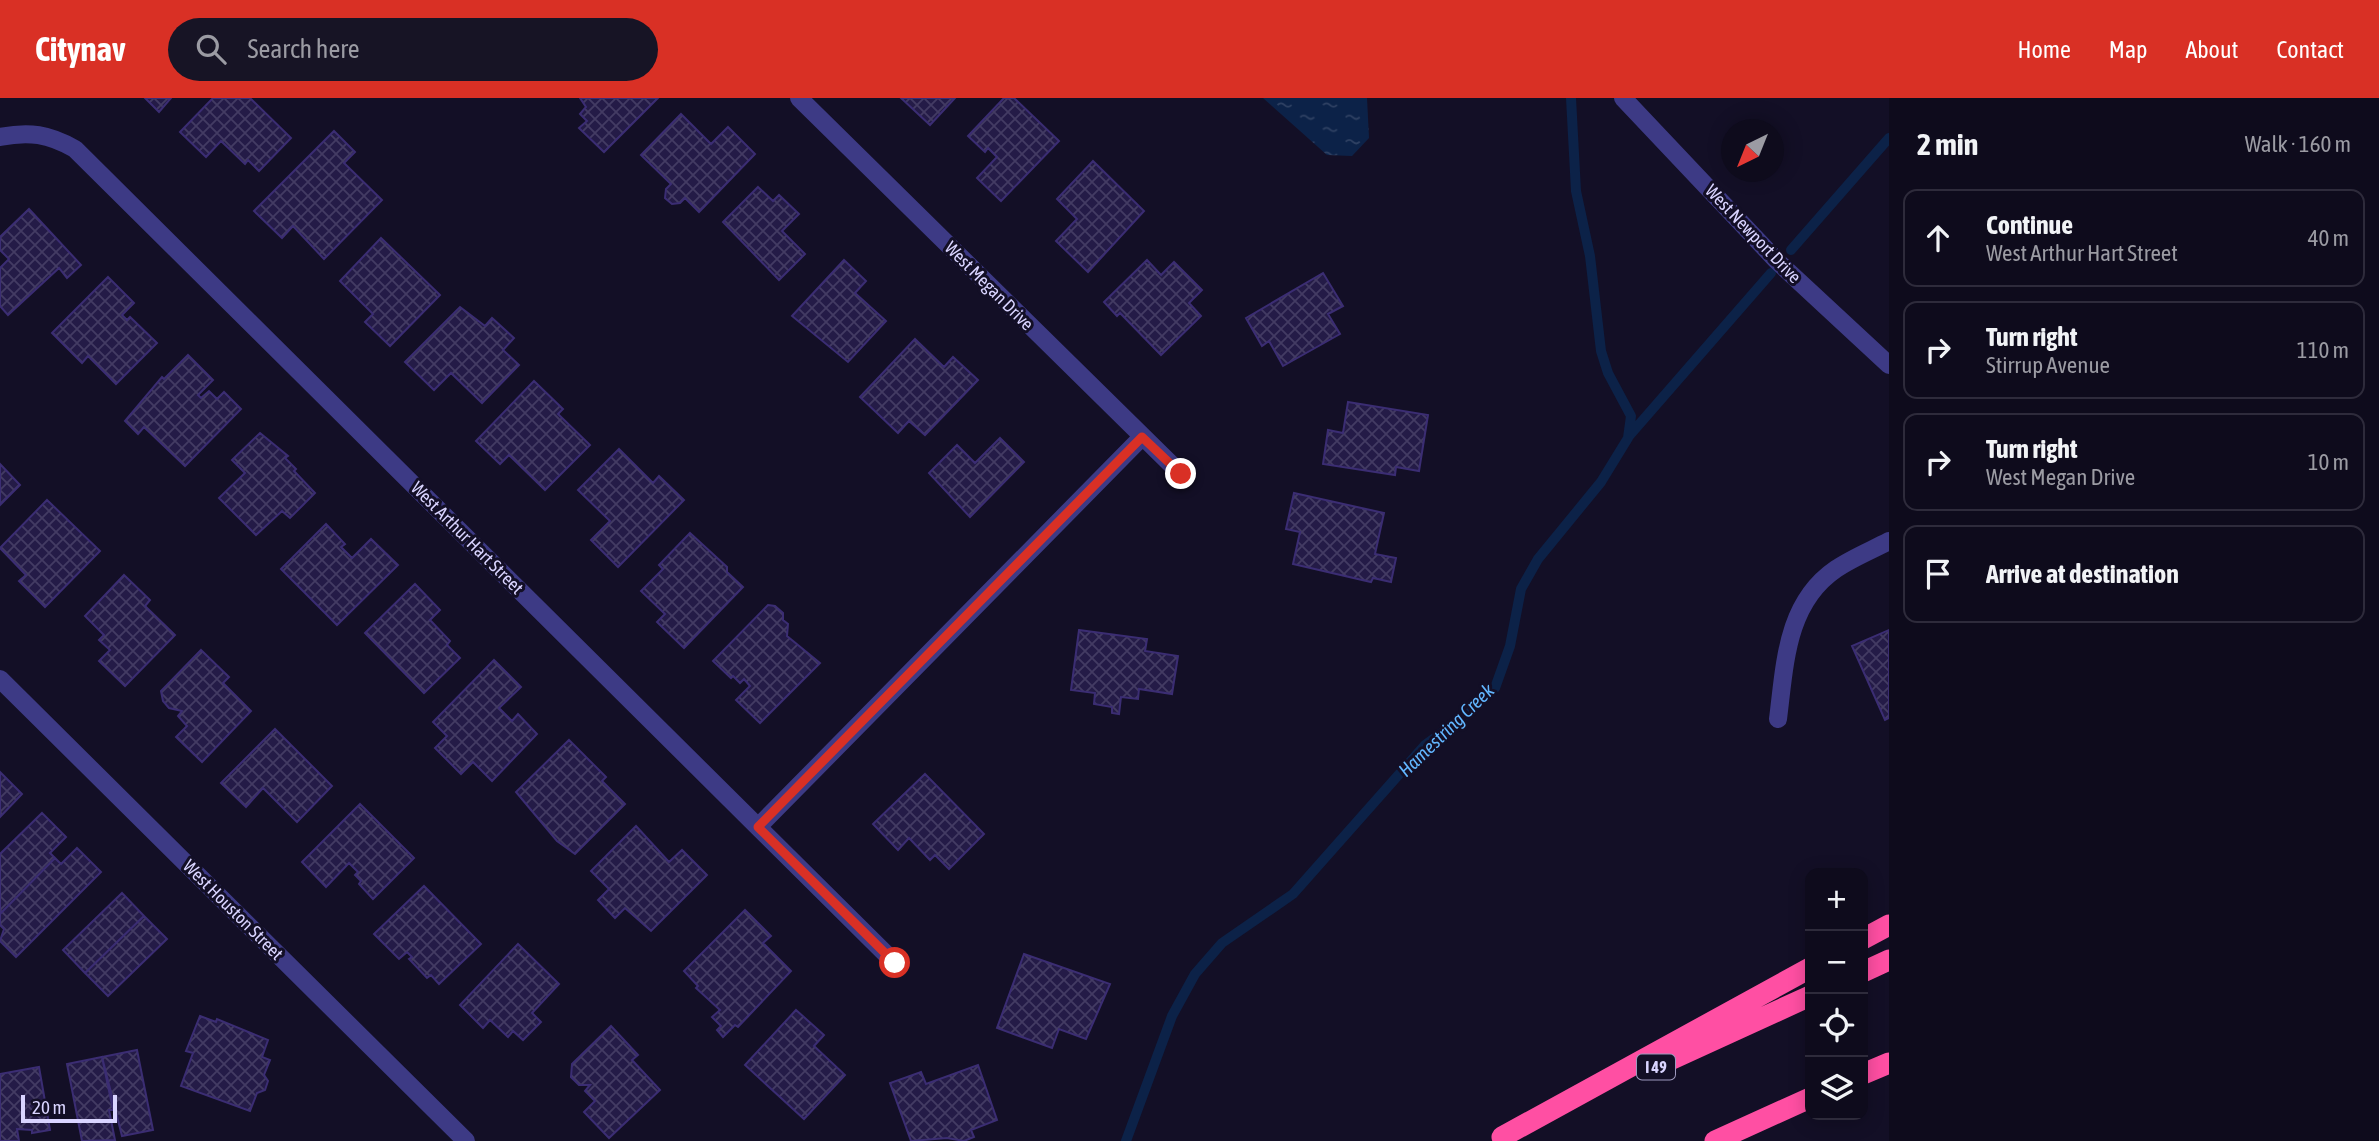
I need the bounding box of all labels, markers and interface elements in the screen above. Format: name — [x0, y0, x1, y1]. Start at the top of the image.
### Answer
search box — [168, 18, 658, 81]
text: Citynav — [35, 30, 126, 68]
icon: search — [192, 30, 230, 68]
text: Search here — [248, 34, 360, 64]
text: Home — [2017, 36, 2071, 63]
text: Map — [2109, 36, 2147, 63]
text: About — [2185, 36, 2238, 63]
text: Contact — [2276, 36, 2344, 63]
north arrow — [1721, 119, 1784, 182]
text: 2 min — [1917, 127, 1978, 161]
text: Walk · 160 m — [2245, 131, 2351, 157]
street label: West Newport Drive — [1701, 180, 1806, 287]
text: Continue — [1986, 210, 2073, 240]
icon: ahead — [1919, 219, 1957, 257]
text: 40 m — [2308, 225, 2349, 251]
street label: West Megan Drive — [941, 237, 1038, 334]
text: West Arthur Hart Street — [1986, 240, 2178, 266]
text: Turn right — [1986, 322, 2077, 352]
icon: right — [1919, 331, 1957, 369]
text: 110 m — [2297, 337, 2349, 363]
text: Stirrup Avenue — [1986, 352, 2110, 378]
text: Turn right — [1986, 434, 2077, 464]
icon: right — [1919, 443, 1957, 481]
text: 10 m — [2308, 449, 2349, 475]
route end — [1165, 458, 1196, 489]
text: West Megan Drive — [1986, 464, 2135, 490]
street label: West Arthur Hart Street — [407, 477, 528, 598]
icon: arrive — [1919, 555, 1957, 593]
text: Arrive at destination — [1986, 559, 2179, 589]
water label: Hamestring Creek — [1394, 679, 1499, 781]
street label: West Houston Street — [179, 855, 288, 964]
map controls — [1805, 868, 1868, 1120]
button: + — [1805, 868, 1868, 931]
button: − — [1805, 931, 1868, 994]
route start — [879, 947, 910, 978]
button: locate — [1805, 994, 1868, 1057]
road number: I 49 — [1637, 1054, 1675, 1079]
button: layers — [1805, 1057, 1868, 1120]
scale bar — [21, 1092, 117, 1124]
text: 20 m — [32, 1096, 66, 1118]

